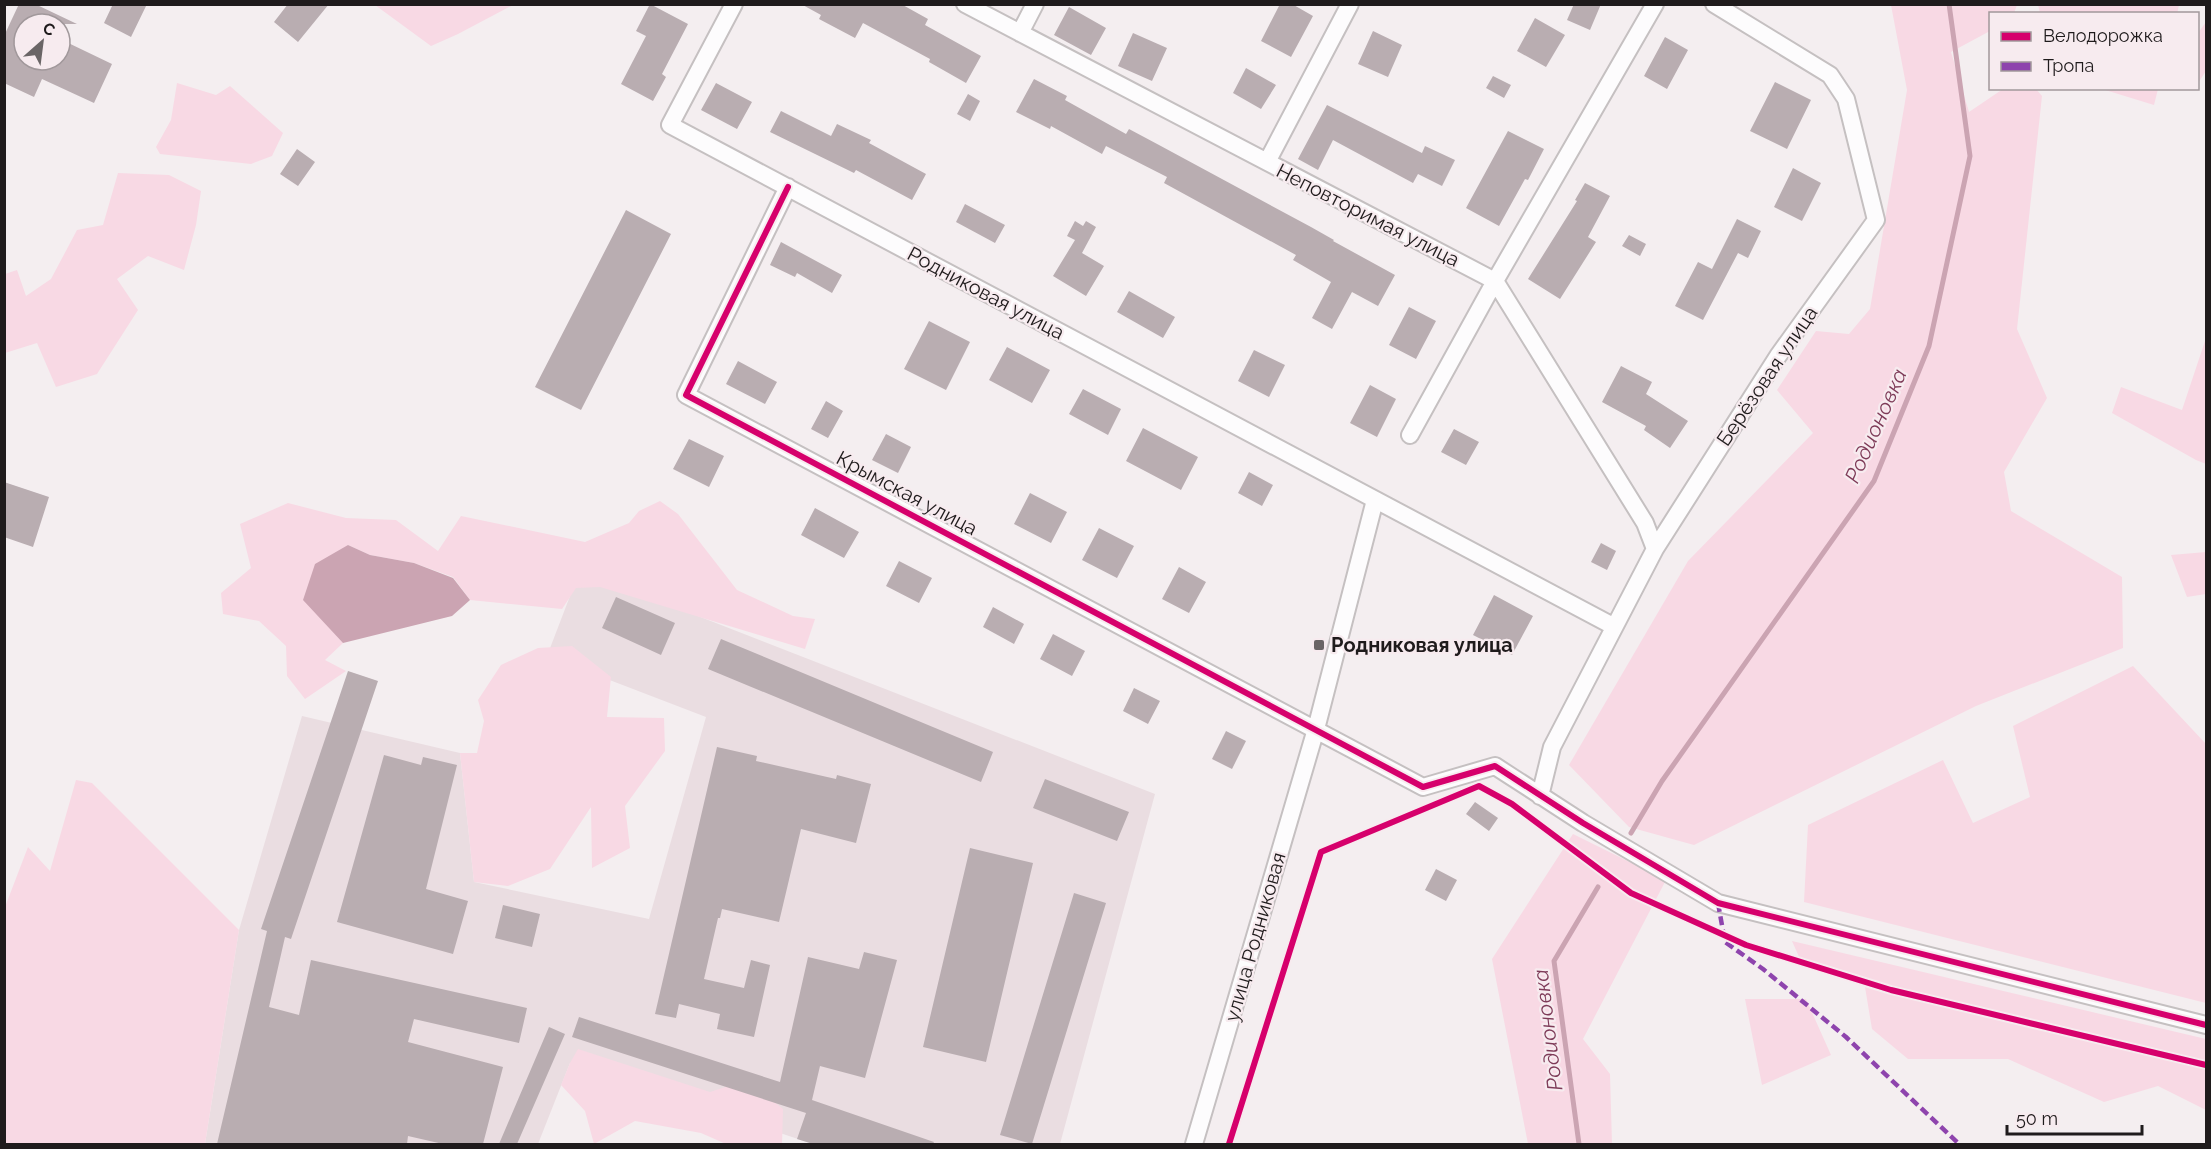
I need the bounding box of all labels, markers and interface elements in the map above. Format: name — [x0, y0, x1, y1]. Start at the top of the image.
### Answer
north arrow — [12, 12, 72, 72]
legend — [1989, 12, 2199, 90]
text: С — [39, 18, 58, 40]
text: Велодорожка — [2043, 25, 2163, 46]
text: Тропа — [2043, 55, 2094, 76]
street label: Неповторимая улица — [1272, 158, 1464, 272]
street label: Родниковая улица — [903, 241, 1069, 345]
street label: Берёзовая улица — [1711, 302, 1823, 450]
water label: Родионовка — [1839, 365, 1912, 487]
street label: Крымская улица — [832, 446, 982, 540]
place label: Родниковая улица — [1331, 633, 1513, 657]
marker: Родниковая улица — [1312, 638, 1326, 652]
street label: улица Родниковая — [1219, 850, 1291, 1024]
water label: Родионовка — [1528, 968, 1567, 1092]
scale bar — [2007, 1098, 2142, 1136]
text: 50 m — [2016, 1108, 2058, 1129]

